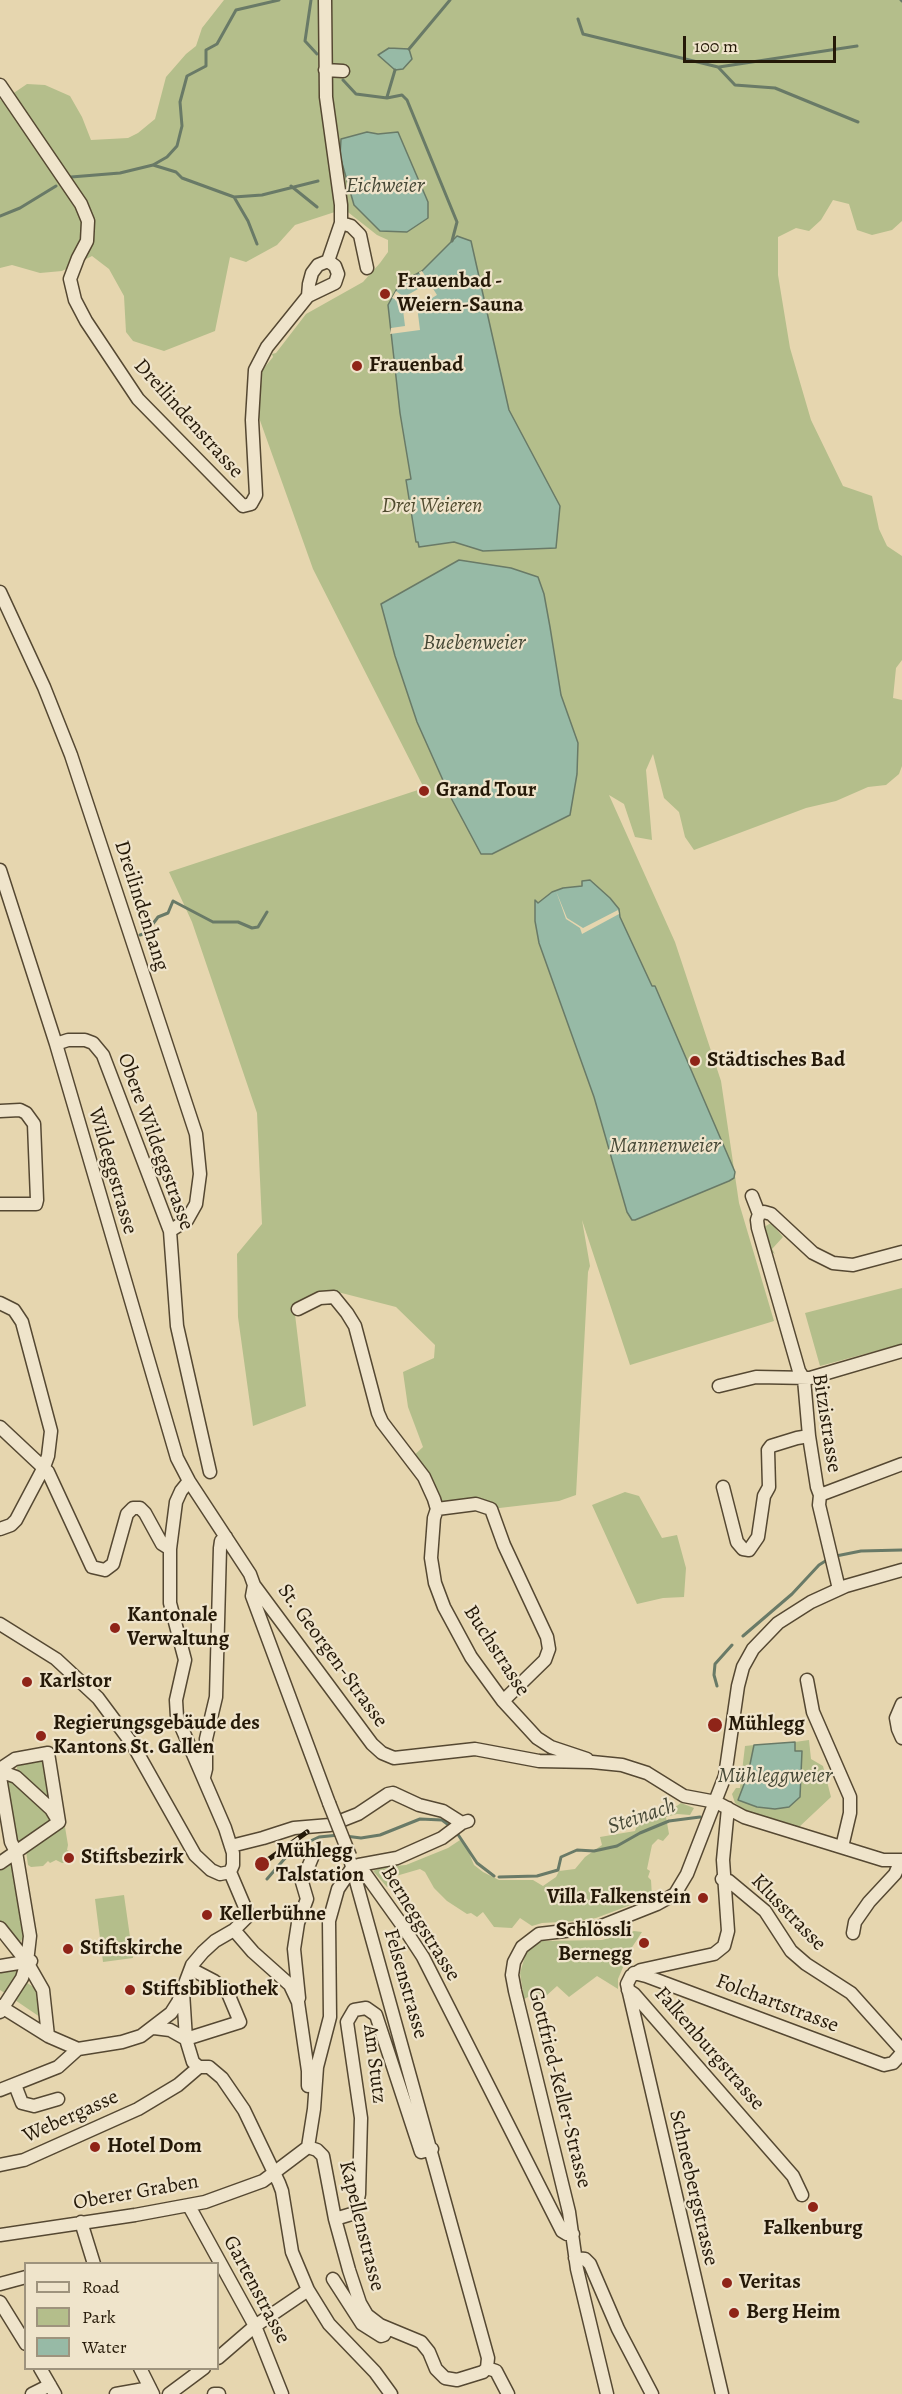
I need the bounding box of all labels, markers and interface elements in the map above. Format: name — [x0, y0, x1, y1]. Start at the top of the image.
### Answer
scale bar — [686, 24, 839, 62]
text: 100 m — [694, 34, 738, 58]
water label: Eichweier — [346, 174, 424, 200]
place label: Frauenbad - Weiern-Sauna — [397, 269, 524, 319]
marker: Frauenbad - Weiern-Sauna — [378, 287, 392, 301]
place label: Frauenbad — [369, 353, 463, 379]
street label: Dreilindenstrasse — [128, 354, 248, 484]
marker: Frauenbad — [350, 359, 364, 373]
park label: Drei Weieren — [382, 494, 482, 520]
water label: Buebenweier — [423, 631, 525, 657]
place label: Grand Tour — [436, 778, 536, 804]
marker: Grand Tour — [417, 784, 431, 798]
street label: Dreilindenhang — [108, 838, 174, 974]
place label: Städtisches Bad — [707, 1048, 845, 1074]
street label: Obere Wildeggstrasse — [111, 1050, 199, 1234]
marker: Städtisches Bad — [688, 1054, 702, 1068]
street label: Wildeggstrasse — [82, 1105, 142, 1237]
water label: Mannenweier — [610, 1134, 720, 1160]
street label: Bitzistrasse — [806, 1372, 846, 1474]
street label: St. Georgen-Strasse — [271, 1579, 393, 1733]
street label: Buchstrasse — [457, 1601, 535, 1701]
place label: Kantonale Verwaltung — [127, 1603, 229, 1653]
marker: Kantonale Verwaltung — [108, 1621, 122, 1635]
place label: Karlstor — [39, 1669, 112, 1695]
marker: Karlstor — [20, 1675, 34, 1689]
place label: Regierungsgebäude des Kantons St. Gallen — [53, 1711, 260, 1761]
place label: Mühlegg — [728, 1712, 805, 1738]
marker: Mühlegg — [706, 1716, 724, 1734]
marker: Regierungsgebäude des Kantons St. Gallen — [34, 1729, 48, 1743]
water label: Mühleggweier — [718, 1764, 832, 1790]
water label: Steinach — [604, 1793, 680, 1841]
place label: Mühlegg Talstation — [276, 1839, 364, 1889]
place label: Stiftsbezirk — [81, 1845, 184, 1871]
marker: Stiftsbezirk — [62, 1851, 76, 1865]
marker: Mühlegg Talstation — [253, 1855, 271, 1873]
street label: Berneggstrasse — [375, 1862, 465, 1986]
street label: Klusstrasse — [745, 1869, 831, 1957]
place label: Villa Falkenstein — [547, 1885, 691, 1911]
marker: Villa Falkenstein — [696, 1891, 710, 1905]
place label: Kellerbühne — [219, 1902, 326, 1928]
marker: Kellerbühne — [200, 1908, 214, 1922]
place label: Schlössli Bernegg — [556, 1918, 632, 1968]
street label: Felsenstrasse — [377, 1926, 433, 2042]
place label: Stiftskirche — [80, 1936, 182, 1962]
marker: Schlössli Bernegg — [637, 1936, 651, 1950]
marker: Stiftskirche — [61, 1942, 75, 1956]
street label: Folchartstrasse — [712, 1969, 842, 2039]
place label: Stiftsbibliothek — [142, 1977, 278, 2003]
street label: Falkenburgstrasse — [648, 1982, 770, 2116]
marker: Stiftsbibliothek — [123, 1983, 137, 1997]
street label: Gottfried-Keller-Strasse — [522, 1985, 596, 2191]
street label: Am Stutz — [357, 2023, 391, 2105]
street label: Webergasse — [19, 2085, 123, 2149]
street label: Schneebergstrasse — [663, 2108, 723, 2268]
place label: Hotel Dom — [107, 2134, 202, 2160]
marker: Hotel Dom — [88, 2140, 102, 2154]
street label: Kapellenstrasse — [333, 2158, 389, 2294]
street label: Oberer Graben — [71, 2170, 201, 2216]
marker: Falkenburg — [806, 2200, 820, 2214]
place label: Falkenburg — [763, 2216, 863, 2242]
street label: Gartenstrasse — [217, 2232, 295, 2348]
legend — [24, 2262, 219, 2370]
place label: Veritas — [739, 2270, 801, 2296]
text: Road — [82, 2275, 119, 2299]
marker: Veritas — [720, 2276, 734, 2290]
place label: Berg Heim — [746, 2300, 840, 2326]
text: Park — [82, 2305, 116, 2329]
marker: Berg Heim — [727, 2306, 741, 2320]
text: Water — [82, 2335, 127, 2359]

